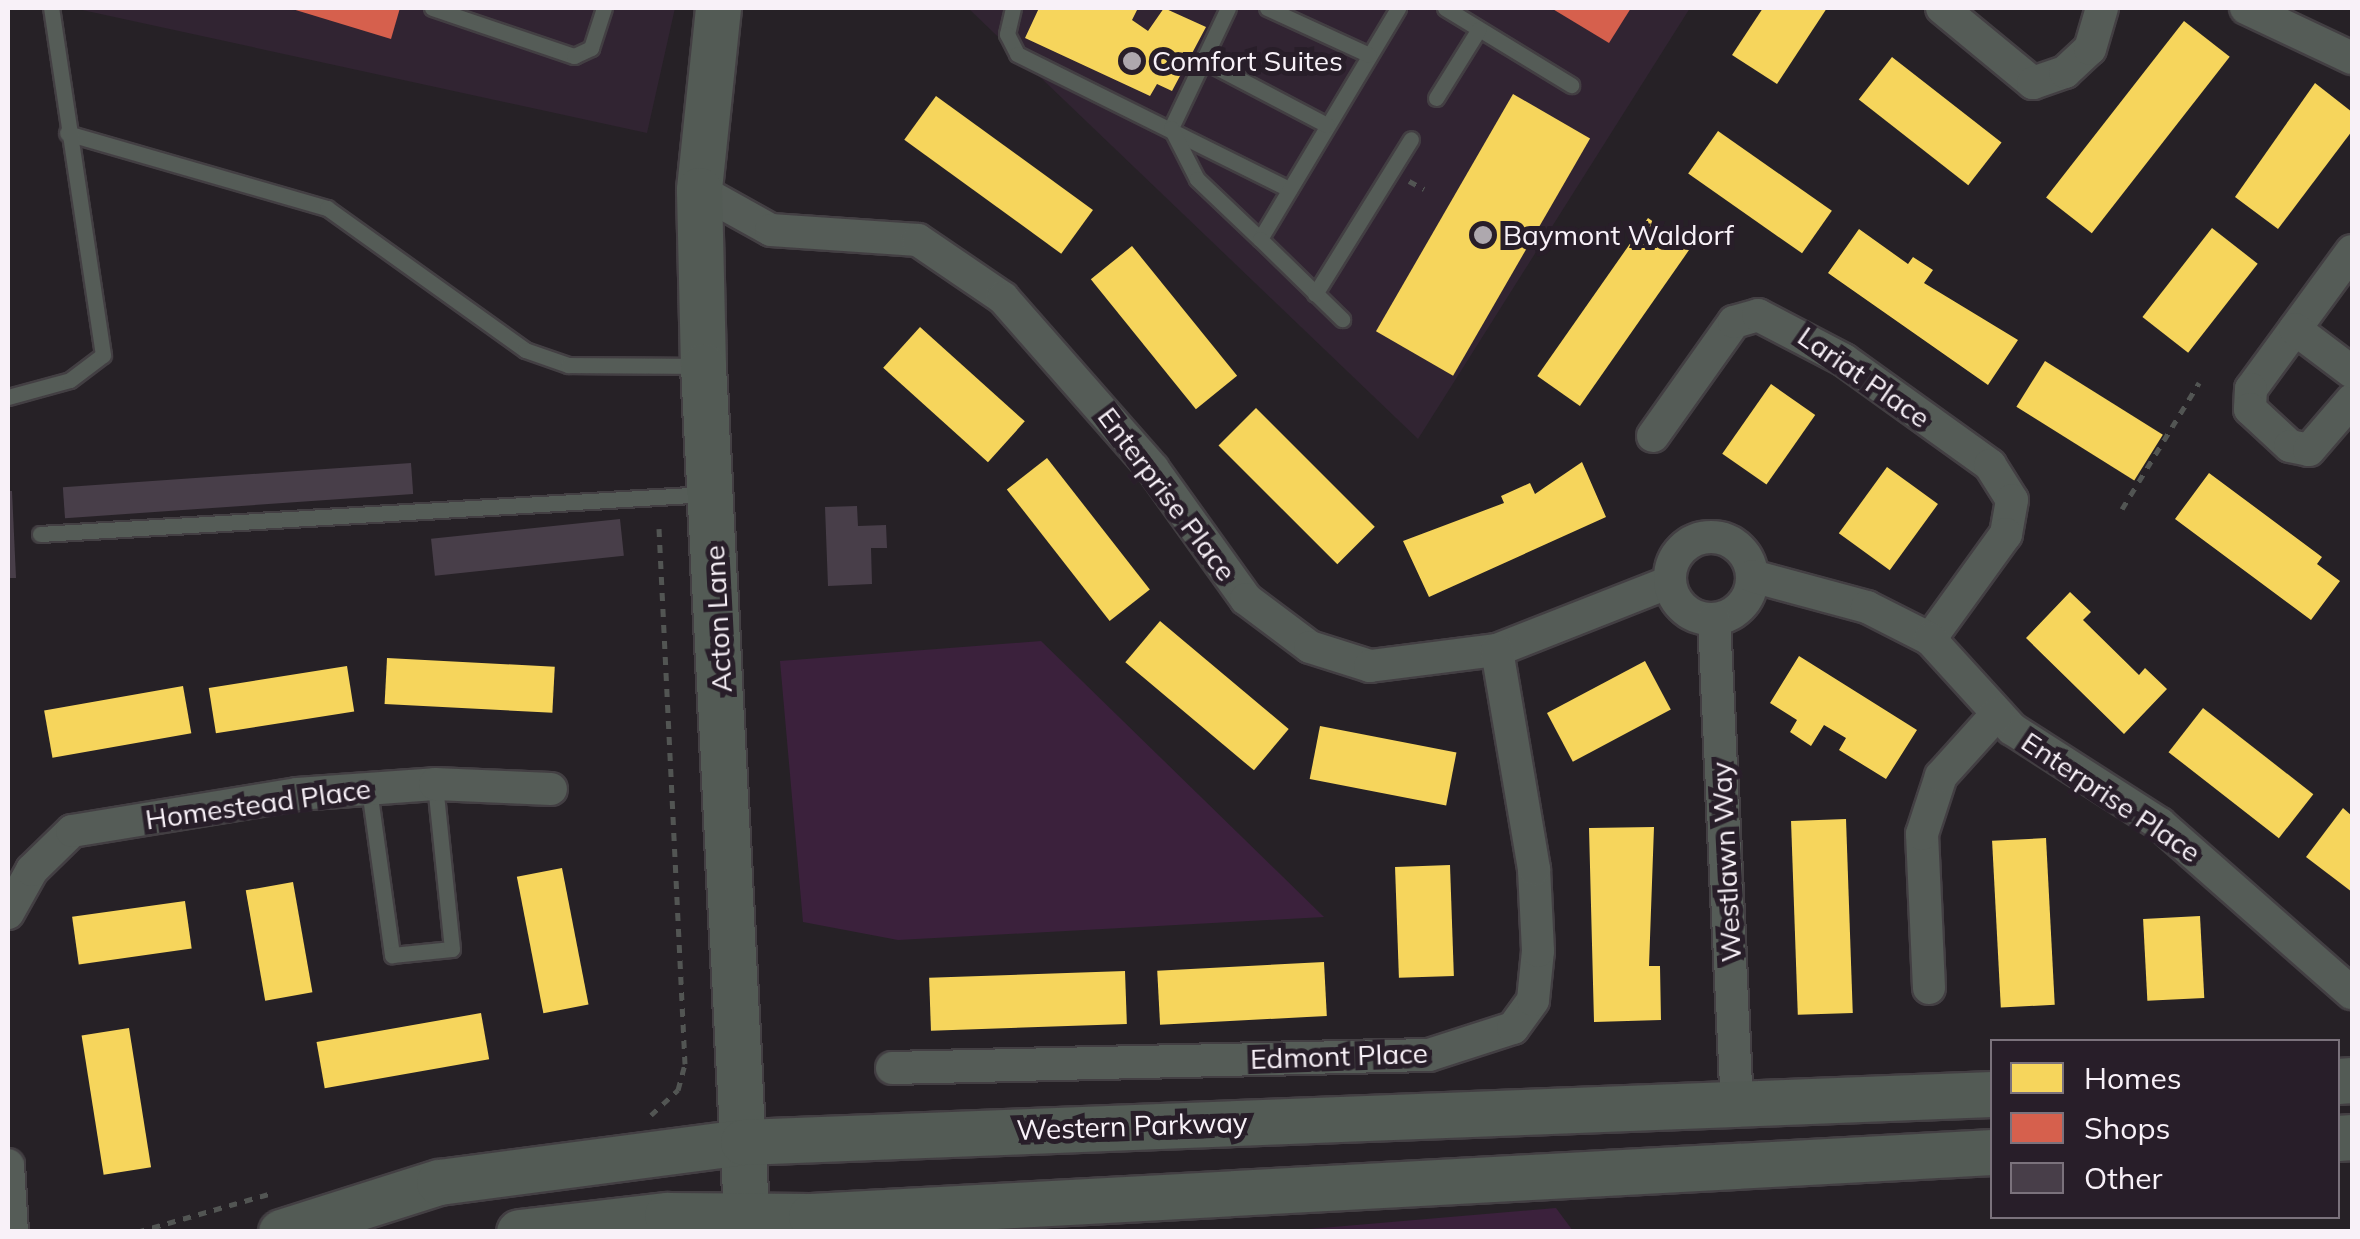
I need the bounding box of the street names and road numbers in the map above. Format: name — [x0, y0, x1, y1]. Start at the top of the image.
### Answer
street label: Lariat Place — [1792, 319, 1936, 435]
street label: Enterprise Place — [1091, 401, 1243, 587]
street label: Acton Lane — [697, 545, 739, 693]
street label: Enterprise Place — [2015, 725, 2207, 869]
street label: Westlawn Way — [1704, 761, 1748, 963]
street label: Homestead Place — [143, 772, 373, 836]
street label: Edmont Place — [1250, 1036, 1428, 1076]
street label: Western Parkway — [1016, 1105, 1248, 1147]

